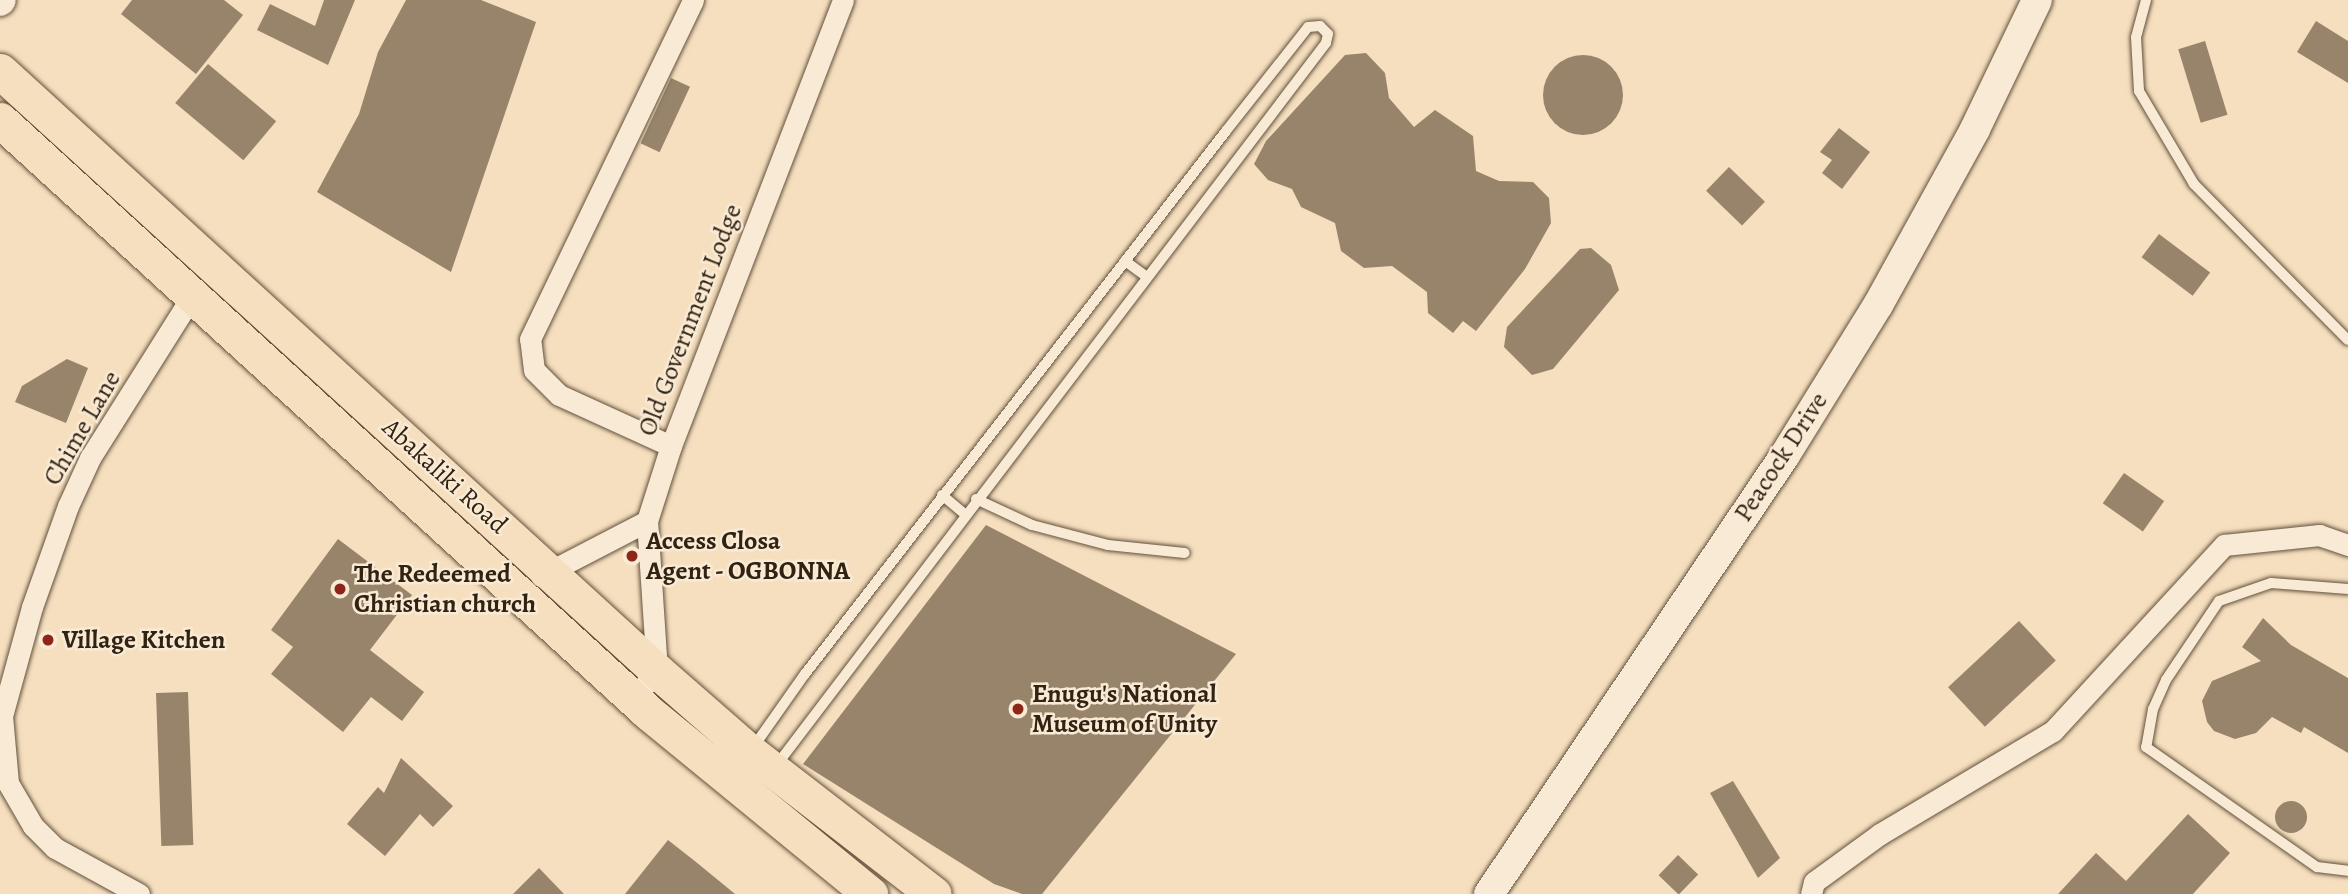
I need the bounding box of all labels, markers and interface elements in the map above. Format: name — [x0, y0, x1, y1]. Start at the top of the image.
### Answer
street label: Old Government Lodge — [631, 200, 749, 440]
street label: Chime Lane — [37, 365, 127, 491]
street label: Peacock Drive — [1728, 386, 1834, 528]
street label: Abakaliki Road — [376, 412, 514, 540]
place label: Access Closa Agent - OGBONNA — [646, 525, 851, 586]
marker: Access Closa Agent - OGBONNA — [624, 548, 640, 564]
place label: The Redeemed Christian church — [354, 558, 536, 620]
marker: The Redeemed Christian church — [332, 581, 348, 597]
place label: Village Kitchen — [62, 624, 225, 656]
marker: Village Kitchen — [40, 632, 56, 648]
place label: Enugu's National Museum of Unity — [1032, 678, 1217, 740]
marker: Enugu's National Museum of Unity — [1010, 701, 1026, 717]

